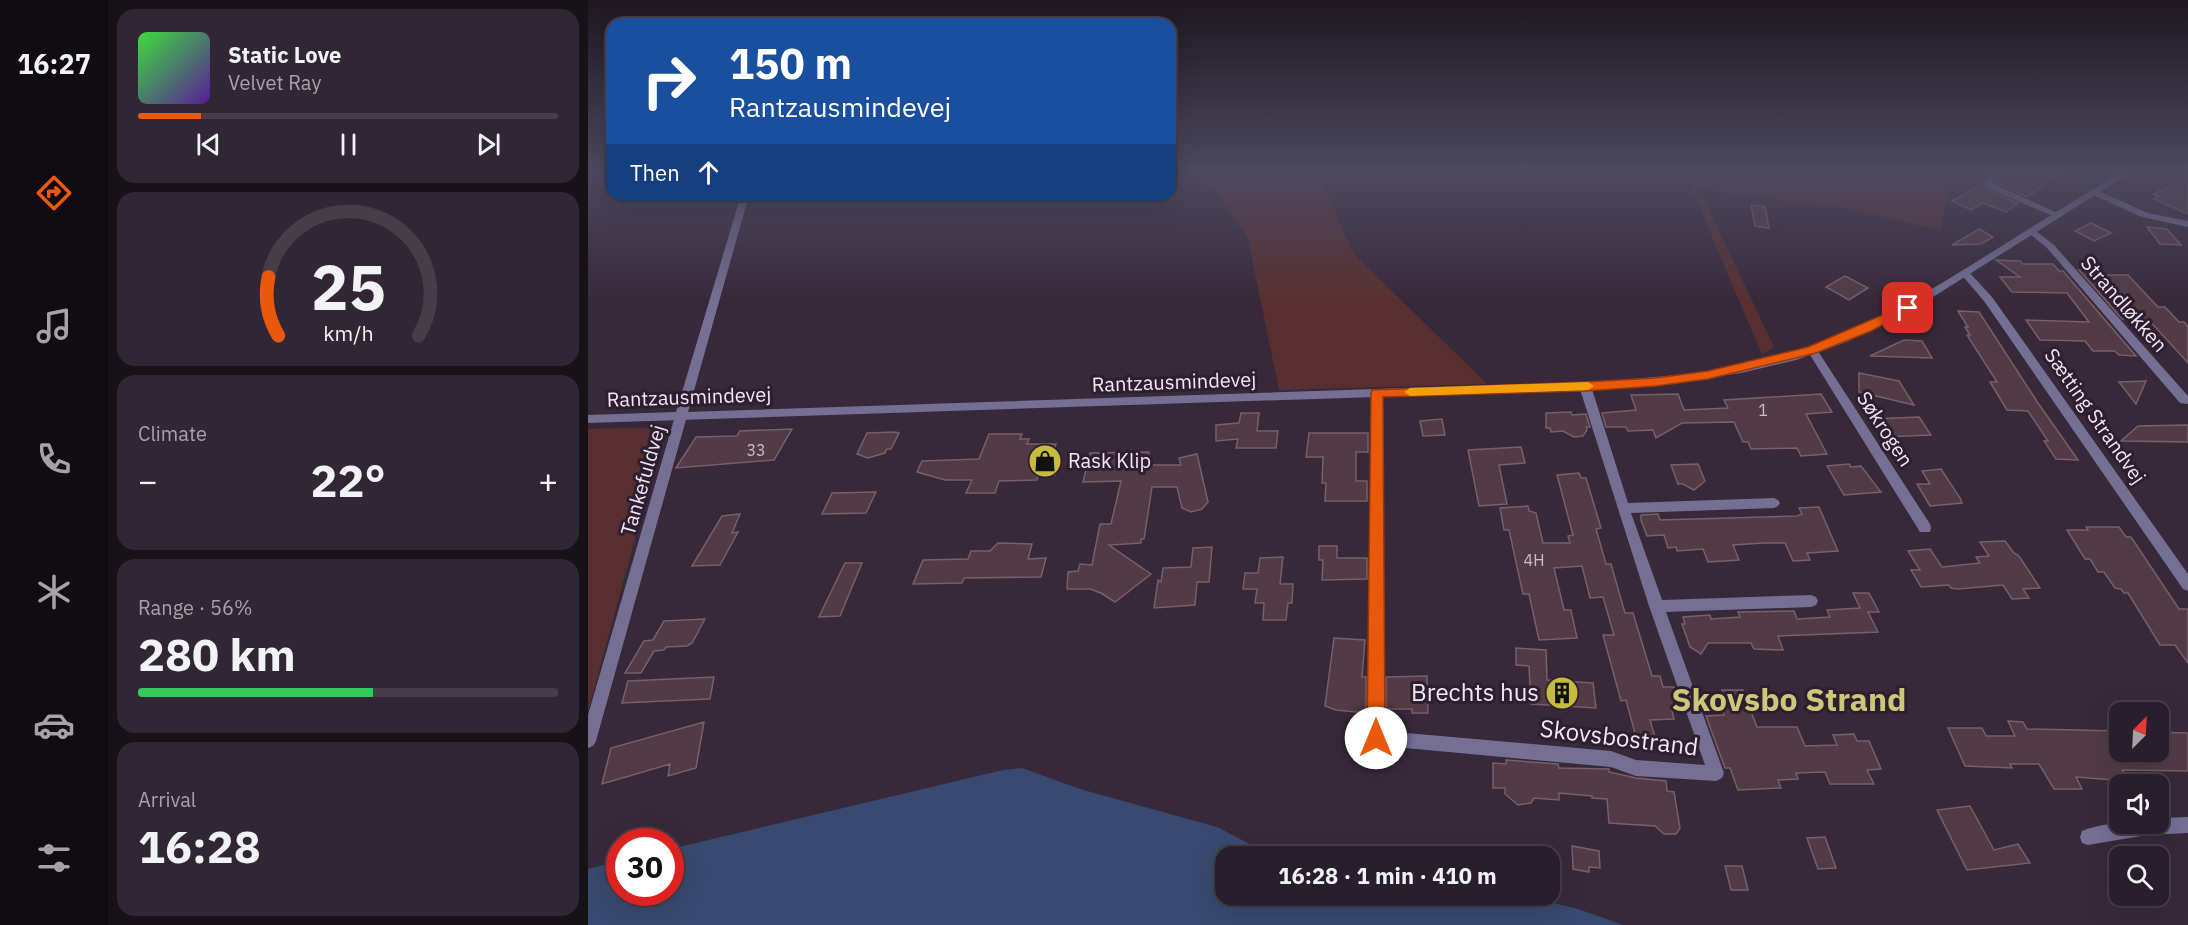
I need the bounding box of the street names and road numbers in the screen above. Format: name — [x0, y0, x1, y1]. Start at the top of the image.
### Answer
street label: Strandløkken — [2075, 250, 2174, 358]
street label: Sætting Strandvej — [2039, 343, 2152, 489]
street label: Rantzausmindevej — [1091, 365, 1257, 398]
street label: Rantzausmindevej — [606, 380, 772, 413]
street label: Søkrogen — [1851, 386, 1920, 472]
street label: Tankefuldvej — [614, 421, 671, 538]
street label: Skovsbostrand — [1538, 711, 1700, 763]

